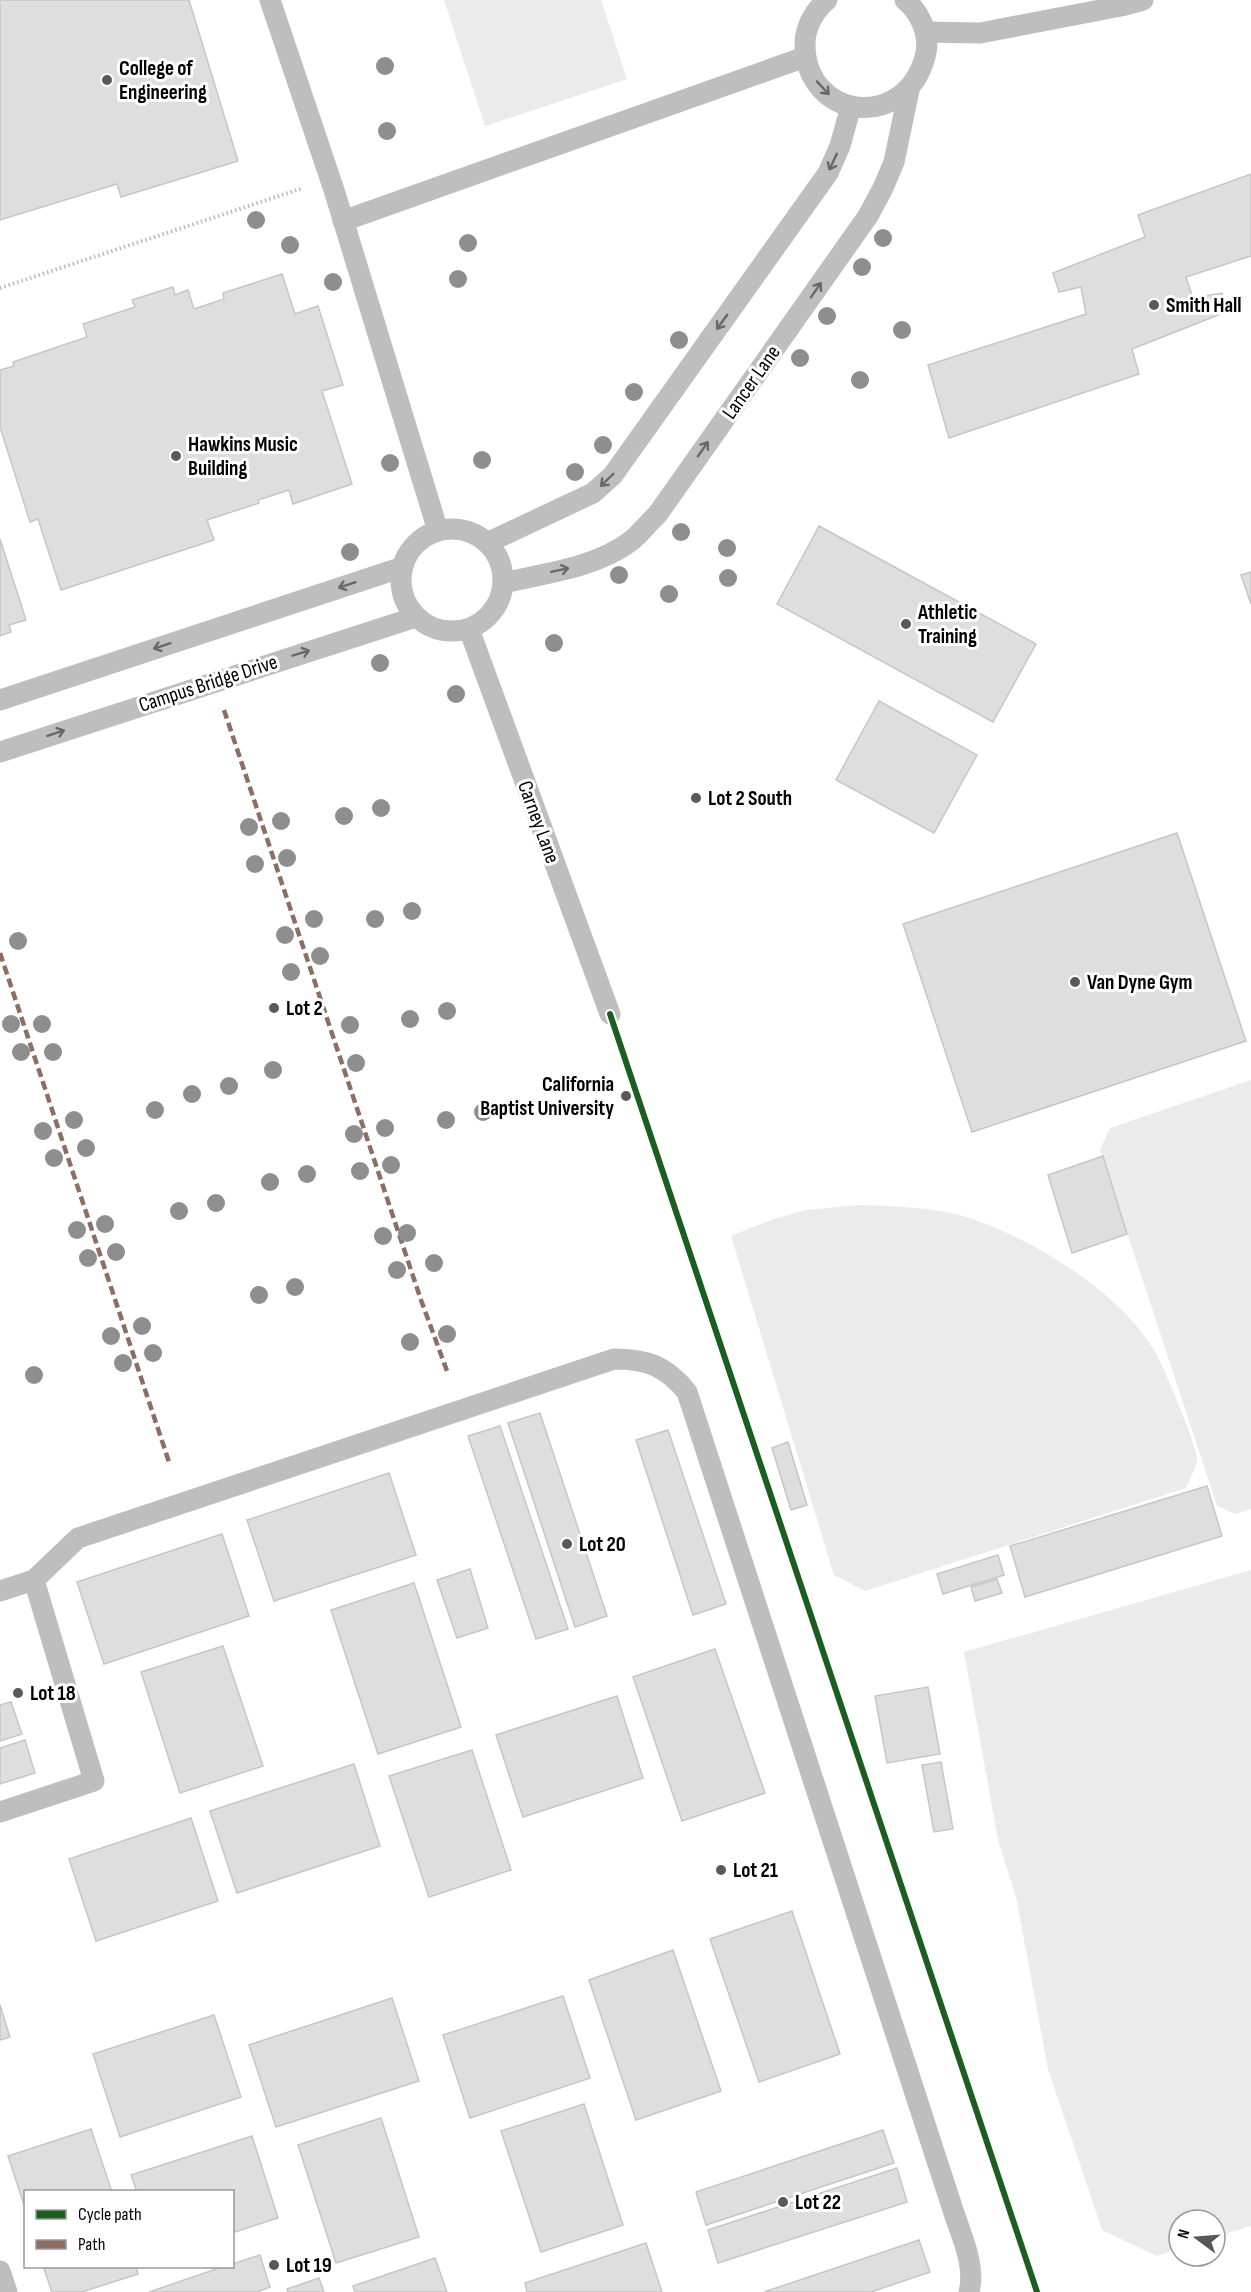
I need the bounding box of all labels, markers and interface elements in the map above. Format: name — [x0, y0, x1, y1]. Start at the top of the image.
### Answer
place label: College of Engineering — [119, 56, 207, 105]
marker: College of Engineering — [100, 73, 114, 87]
one-way arrow — [816, 81, 830, 96]
one-way arrow — [827, 152, 838, 170]
one-way arrow — [810, 282, 822, 298]
place label: Smith Hall — [1166, 293, 1242, 318]
marker: Smith Hall — [1147, 298, 1161, 312]
one-way arrow — [716, 313, 728, 329]
street label: Lancer Lane — [717, 341, 786, 424]
place label: Hawkins Music Building — [188, 432, 298, 481]
one-way arrow — [697, 441, 709, 458]
marker: Hawkins Music Building — [169, 449, 183, 463]
one-way arrow — [600, 472, 615, 487]
one-way arrow — [550, 564, 569, 575]
one-way arrow — [338, 581, 357, 592]
place label: Athletic Training — [917, 600, 978, 649]
marker: Athletic Training — [899, 617, 913, 631]
one-way arrow — [153, 642, 172, 653]
one-way arrow — [291, 647, 310, 658]
street label: Campus Bridge Drive — [136, 649, 281, 718]
one-way arrow — [46, 727, 65, 738]
street label: Carney Lane — [512, 778, 565, 867]
place label: Lot 2 South — [708, 786, 792, 811]
marker: Lot 2 South — [689, 791, 703, 805]
place label: Van Dyne Gym — [1087, 970, 1192, 995]
marker: Van Dyne Gym — [1068, 975, 1082, 989]
place label: Lot 2 — [286, 996, 323, 1021]
marker: Lot 2 — [267, 1001, 281, 1015]
place label: California Baptist University — [480, 1072, 614, 1121]
marker: California Baptist University — [619, 1089, 633, 1103]
place label: Lot 20 — [579, 1532, 626, 1557]
marker: Lot 20 — [560, 1537, 574, 1551]
place label: Lot 18 — [30, 1681, 76, 1706]
marker: Lot 18 — [11, 1686, 25, 1700]
place label: Lot 21 — [733, 1858, 778, 1883]
marker: Lot 21 — [714, 1863, 728, 1877]
legend — [24, 2190, 234, 2268]
place label: Lot 22 — [795, 2190, 841, 2215]
marker: Lot 22 — [776, 2195, 790, 2209]
text: Cycle path — [78, 2204, 142, 2225]
north arrow — [1167, 2208, 1227, 2268]
text: N — [1174, 2228, 1194, 2241]
text: Path — [78, 2234, 106, 2255]
place label: Lot 19 — [286, 2253, 332, 2278]
marker: Lot 19 — [267, 2258, 281, 2272]

